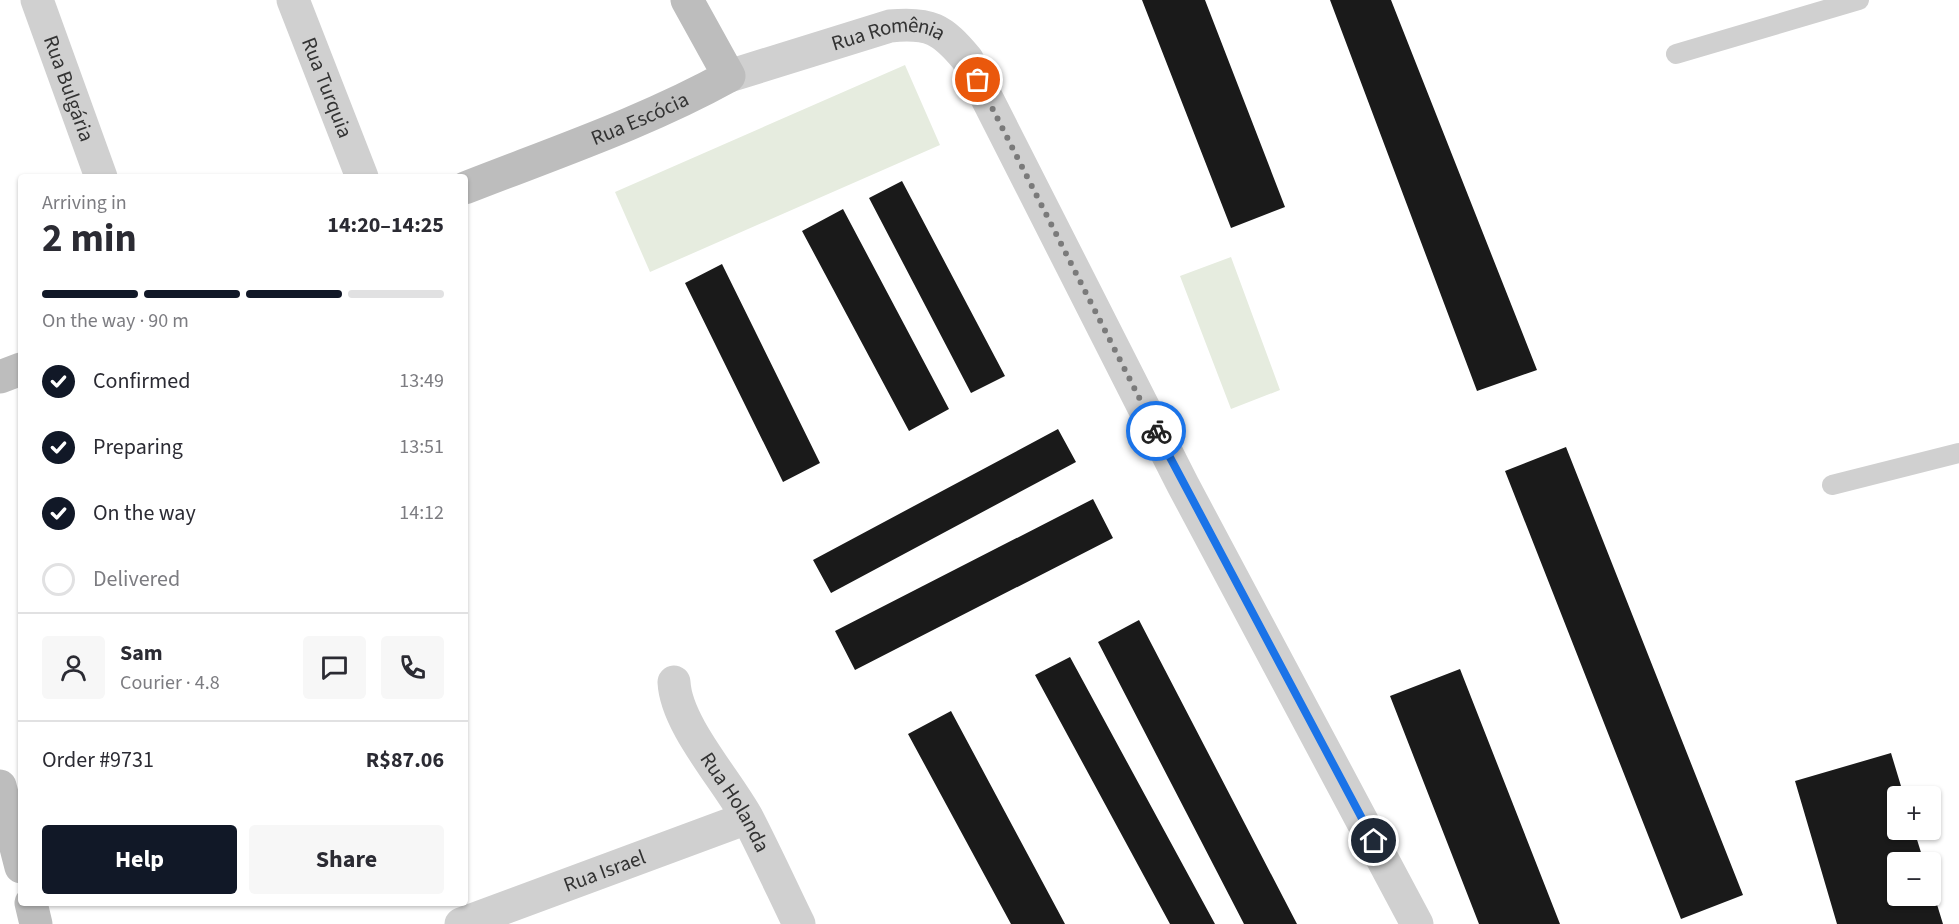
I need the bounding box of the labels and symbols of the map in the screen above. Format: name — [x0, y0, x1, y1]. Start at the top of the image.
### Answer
street label: Rua Romênia — [827, 10, 951, 58]
street label: Rua Bulgária — [36, 31, 102, 146]
street label: Rua Turquia — [294, 33, 360, 142]
pin — [952, 54, 1003, 105]
street label: Rua Escócia — [586, 84, 694, 153]
courier — [1126, 401, 1186, 461]
street label: Rua Holanda — [693, 746, 777, 857]
pin — [1348, 815, 1399, 866]
street label: Rua Israel — [559, 842, 650, 900]

